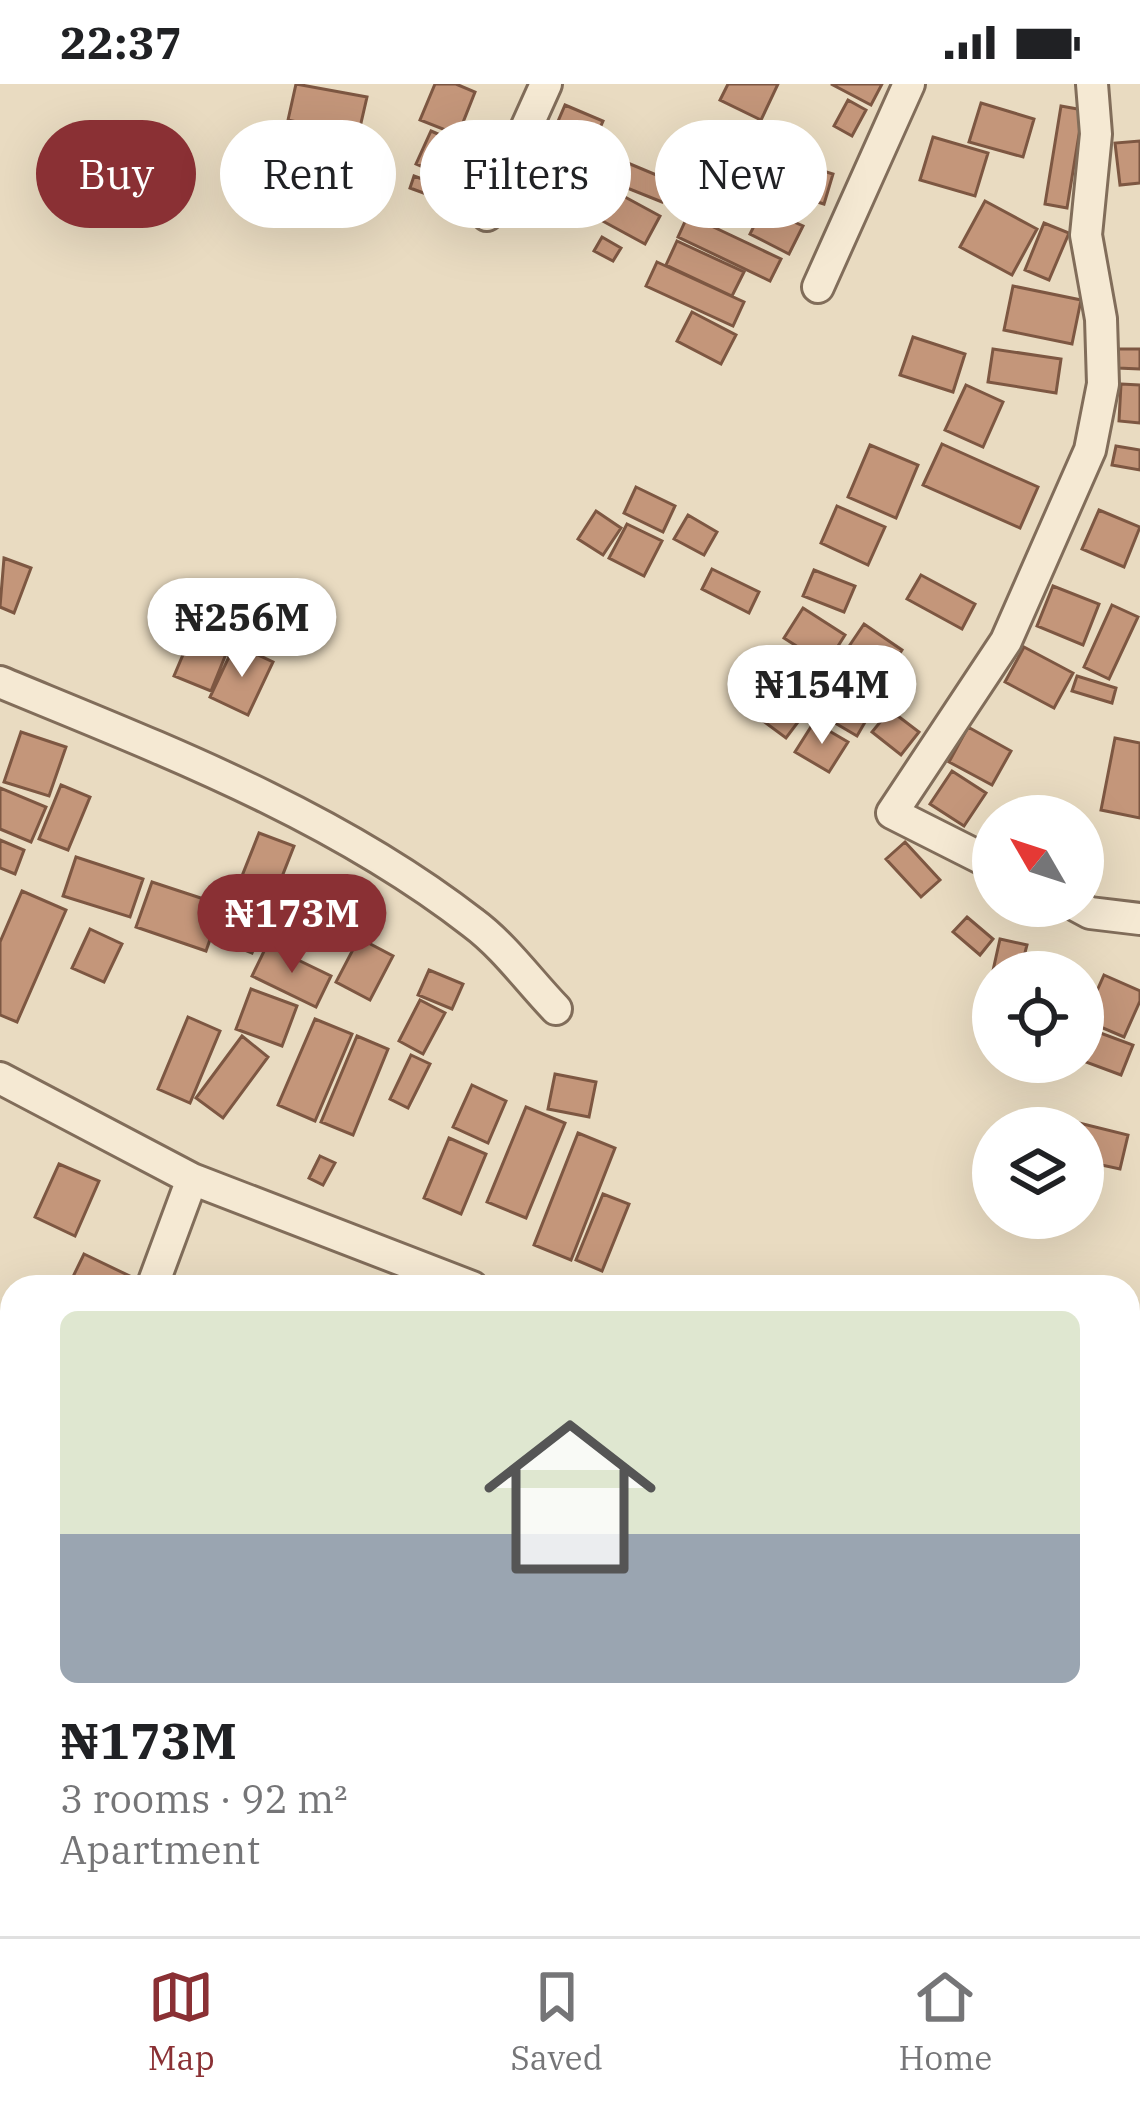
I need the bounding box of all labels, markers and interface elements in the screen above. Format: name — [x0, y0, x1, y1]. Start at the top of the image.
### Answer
text: 22:37 — [60, 13, 182, 71]
chip: Buy — [36, 120, 196, 228]
chip: Rent — [220, 120, 396, 228]
chip: Filters — [420, 120, 631, 228]
chip: New — [655, 120, 827, 228]
pin: ₦256M — [158, 578, 326, 680]
text: ₦256M — [174, 591, 310, 642]
pin: ₦154M — [738, 645, 906, 747]
text: ₦154M — [754, 658, 890, 709]
north arrow — [972, 795, 1104, 927]
map controls — [972, 795, 1104, 1239]
pin: ₦173M — [208, 874, 376, 976]
text: ₦173M — [224, 887, 360, 938]
button: locate — [972, 951, 1104, 1083]
button: layers — [972, 1107, 1104, 1239]
icon: home — [462, 1389, 678, 1605]
text: ₦173M — [60, 1707, 237, 1773]
text: 3 rooms · 92 m² — [60, 1773, 348, 1824]
text: Apartment — [60, 1824, 260, 1875]
tab: Map — [148, 1964, 215, 2079]
tab: Saved — [510, 1964, 603, 2079]
tab: Home — [898, 1964, 992, 2079]

